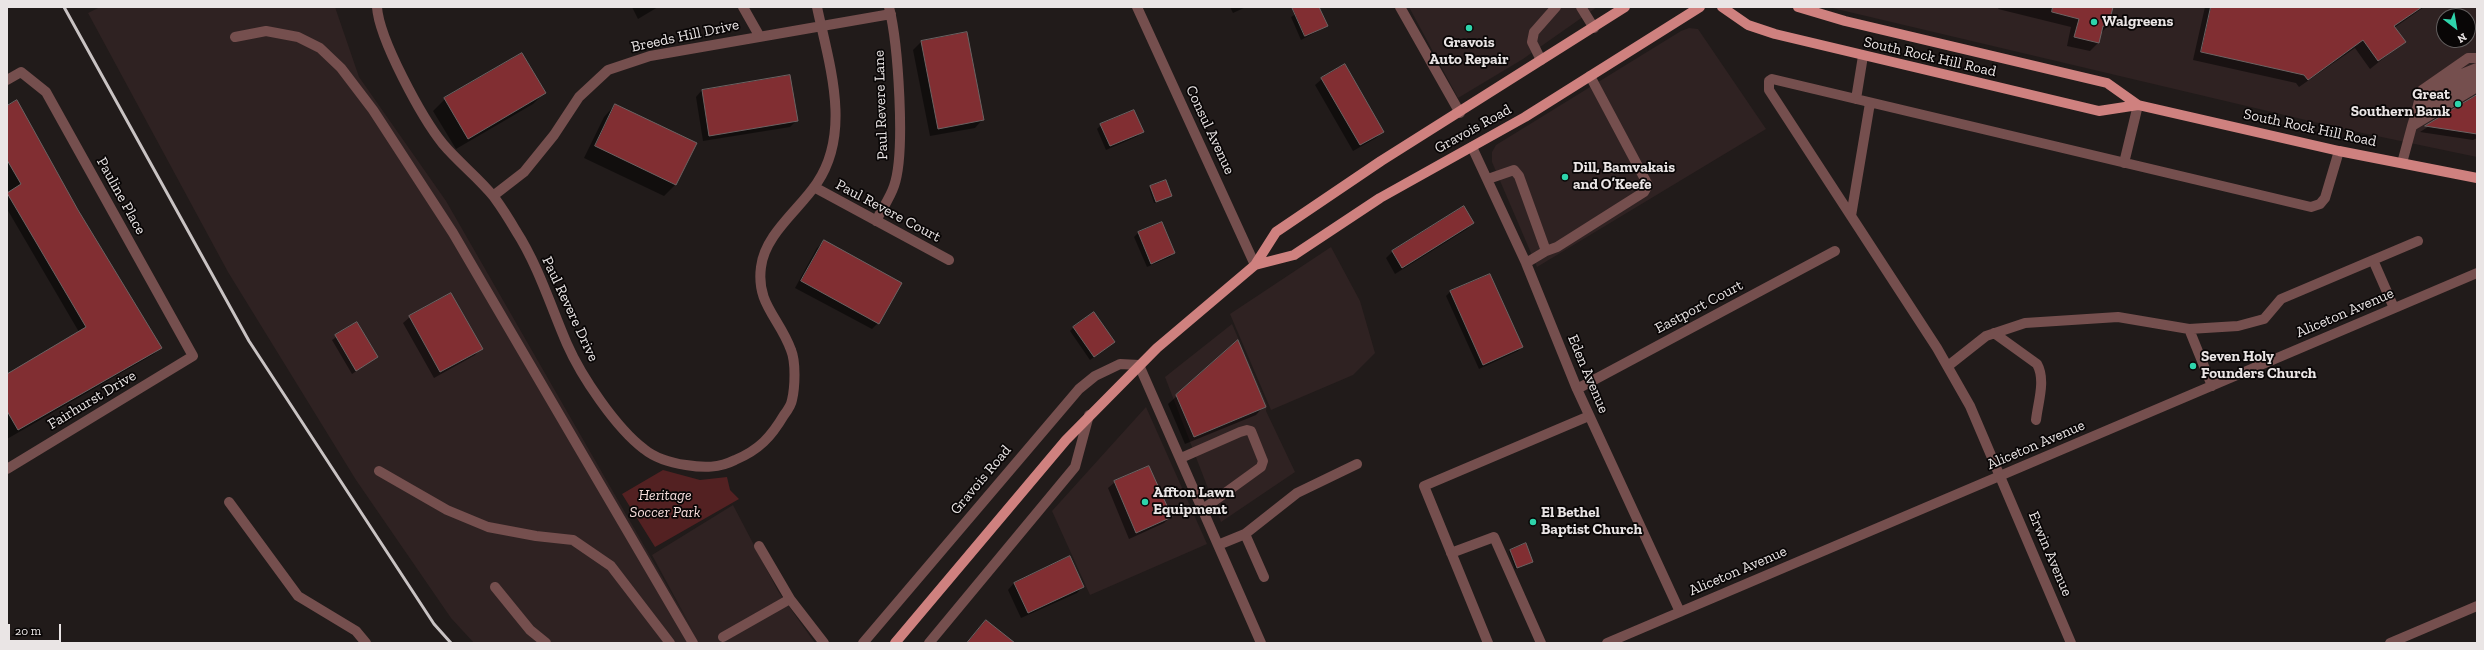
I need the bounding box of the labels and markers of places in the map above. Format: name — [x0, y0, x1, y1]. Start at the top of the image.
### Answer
place label: Walgreens — [2102, 13, 2173, 31]
marker: Walgreens — [2089, 17, 2099, 27]
marker: Gravois Auto Repair — [1464, 23, 1474, 33]
place label: Gravois Auto Repair — [1429, 34, 1509, 69]
place label: Great Southern Bank — [2351, 86, 2450, 121]
marker: Great Southern Bank — [2453, 99, 2463, 109]
place label: Dill, Bamvakais and O’Keefe — [1573, 159, 1675, 194]
marker: Dill, Bamvakais and O’Keefe — [1560, 172, 1570, 182]
place label: Seven Holy Founders Church — [2201, 348, 2316, 383]
marker: Seven Holy Founders Church — [2188, 361, 2198, 371]
place label: Affton Lawn Equipment — [1153, 484, 1234, 519]
marker: Affton Lawn Equipment — [1140, 497, 1150, 507]
place label: El Bethel Baptist Church — [1541, 504, 1642, 539]
marker: El Bethel Baptist Church — [1528, 517, 1538, 527]

